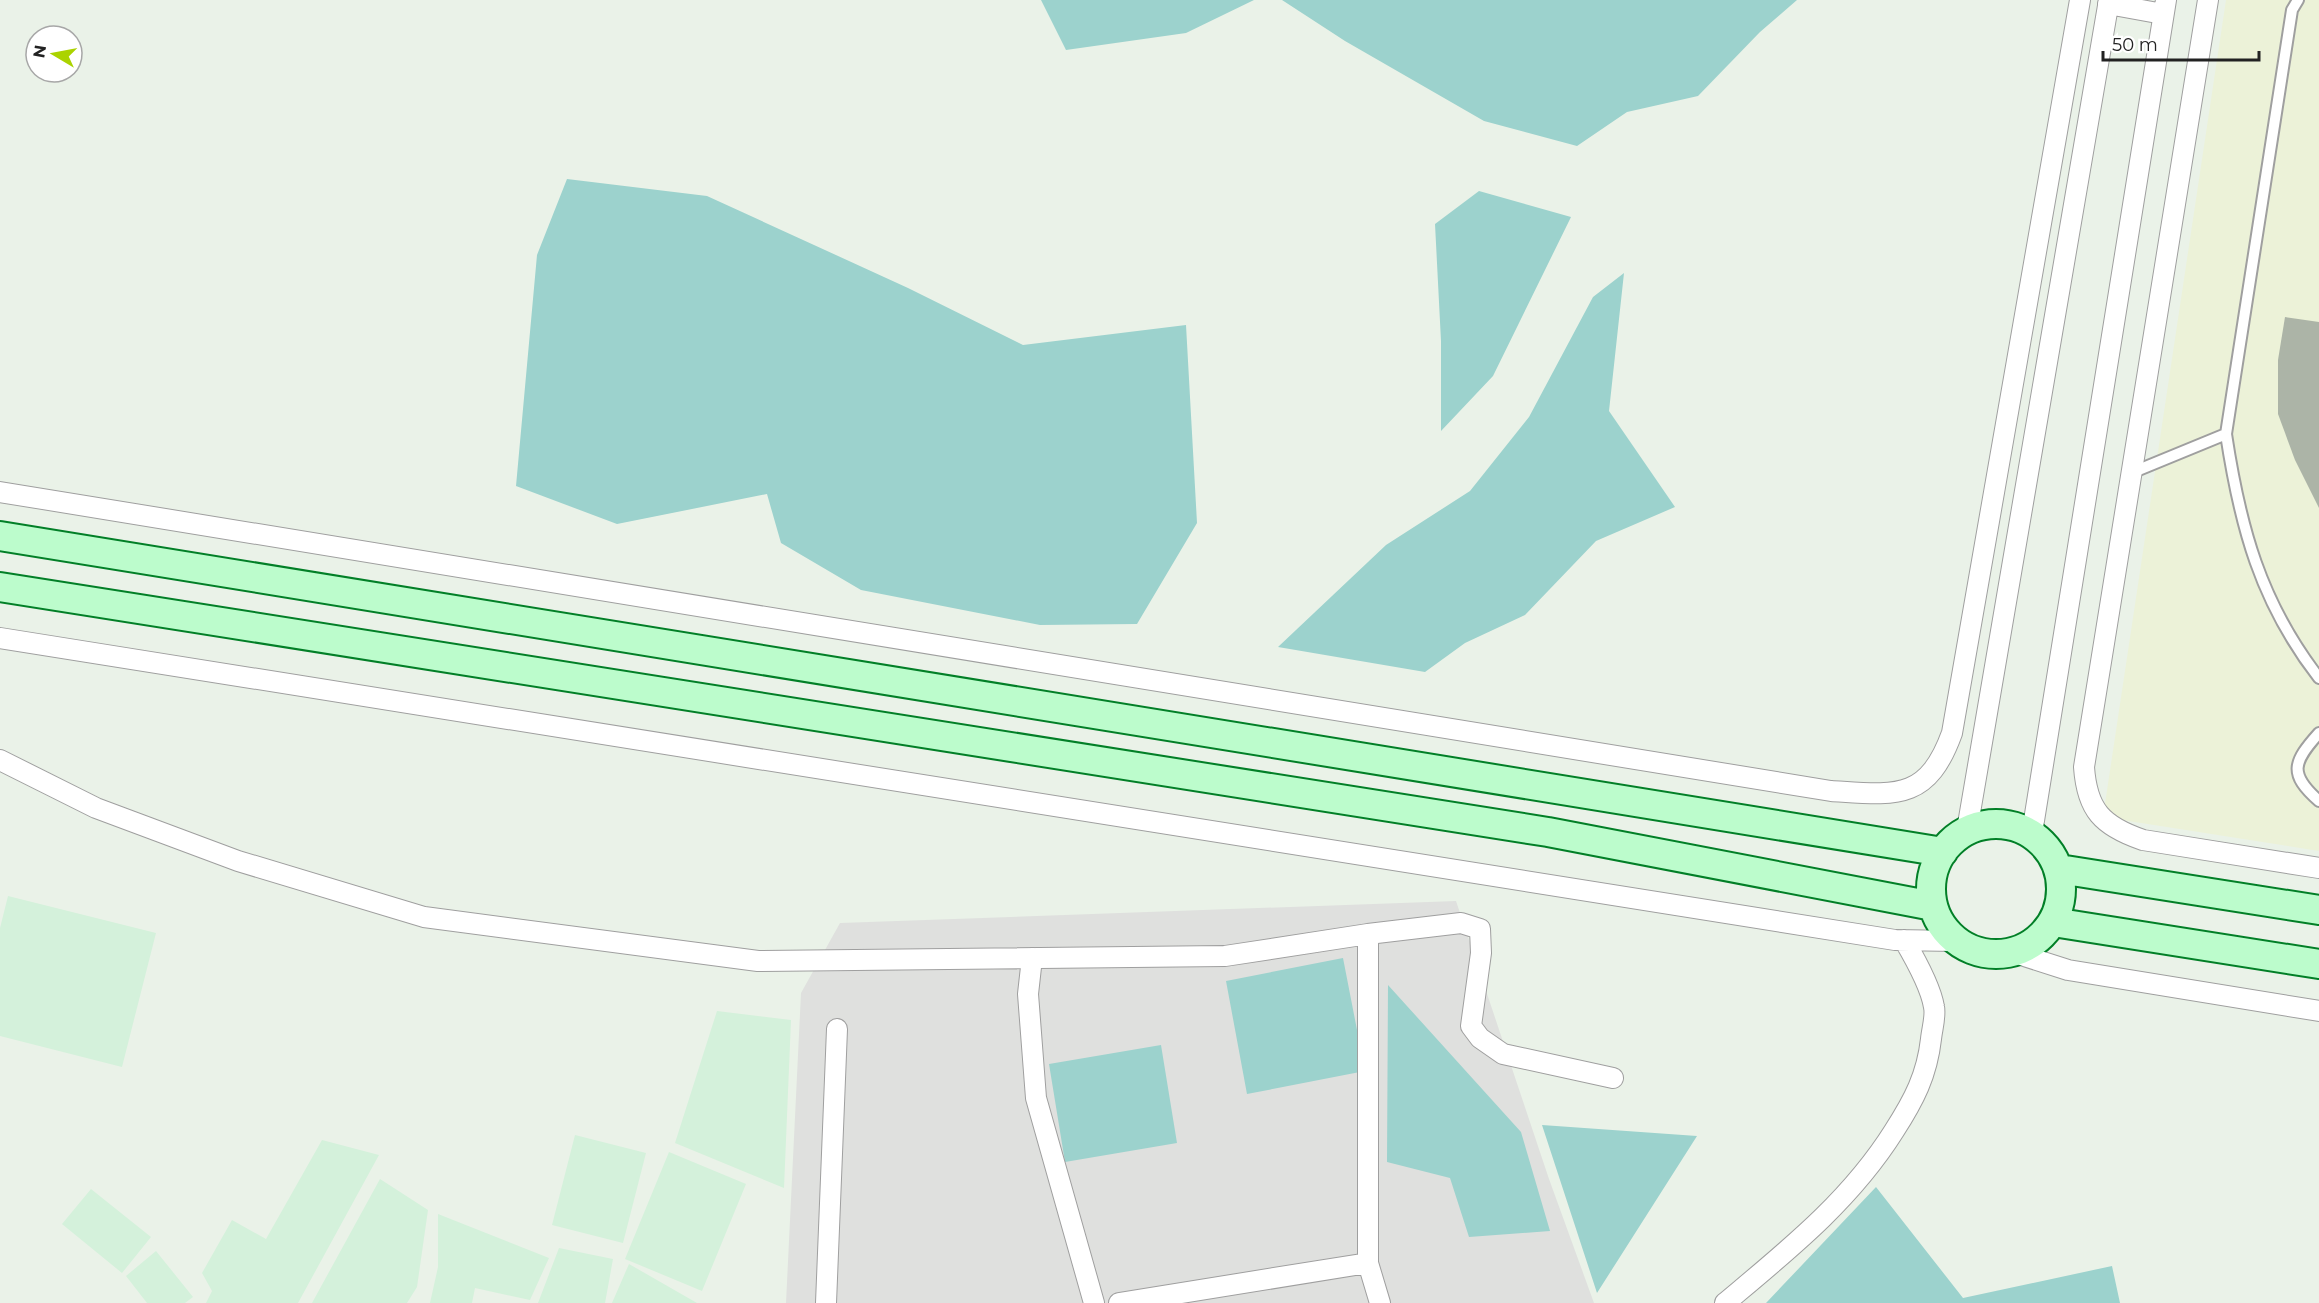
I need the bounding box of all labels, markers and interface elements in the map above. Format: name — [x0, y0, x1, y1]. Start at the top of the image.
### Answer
north arrow — [24, 24, 84, 84]
scale bar — [2103, 24, 2259, 62]
text: 50 m — [2112, 34, 2158, 56]
text: N — [29, 43, 50, 60]

